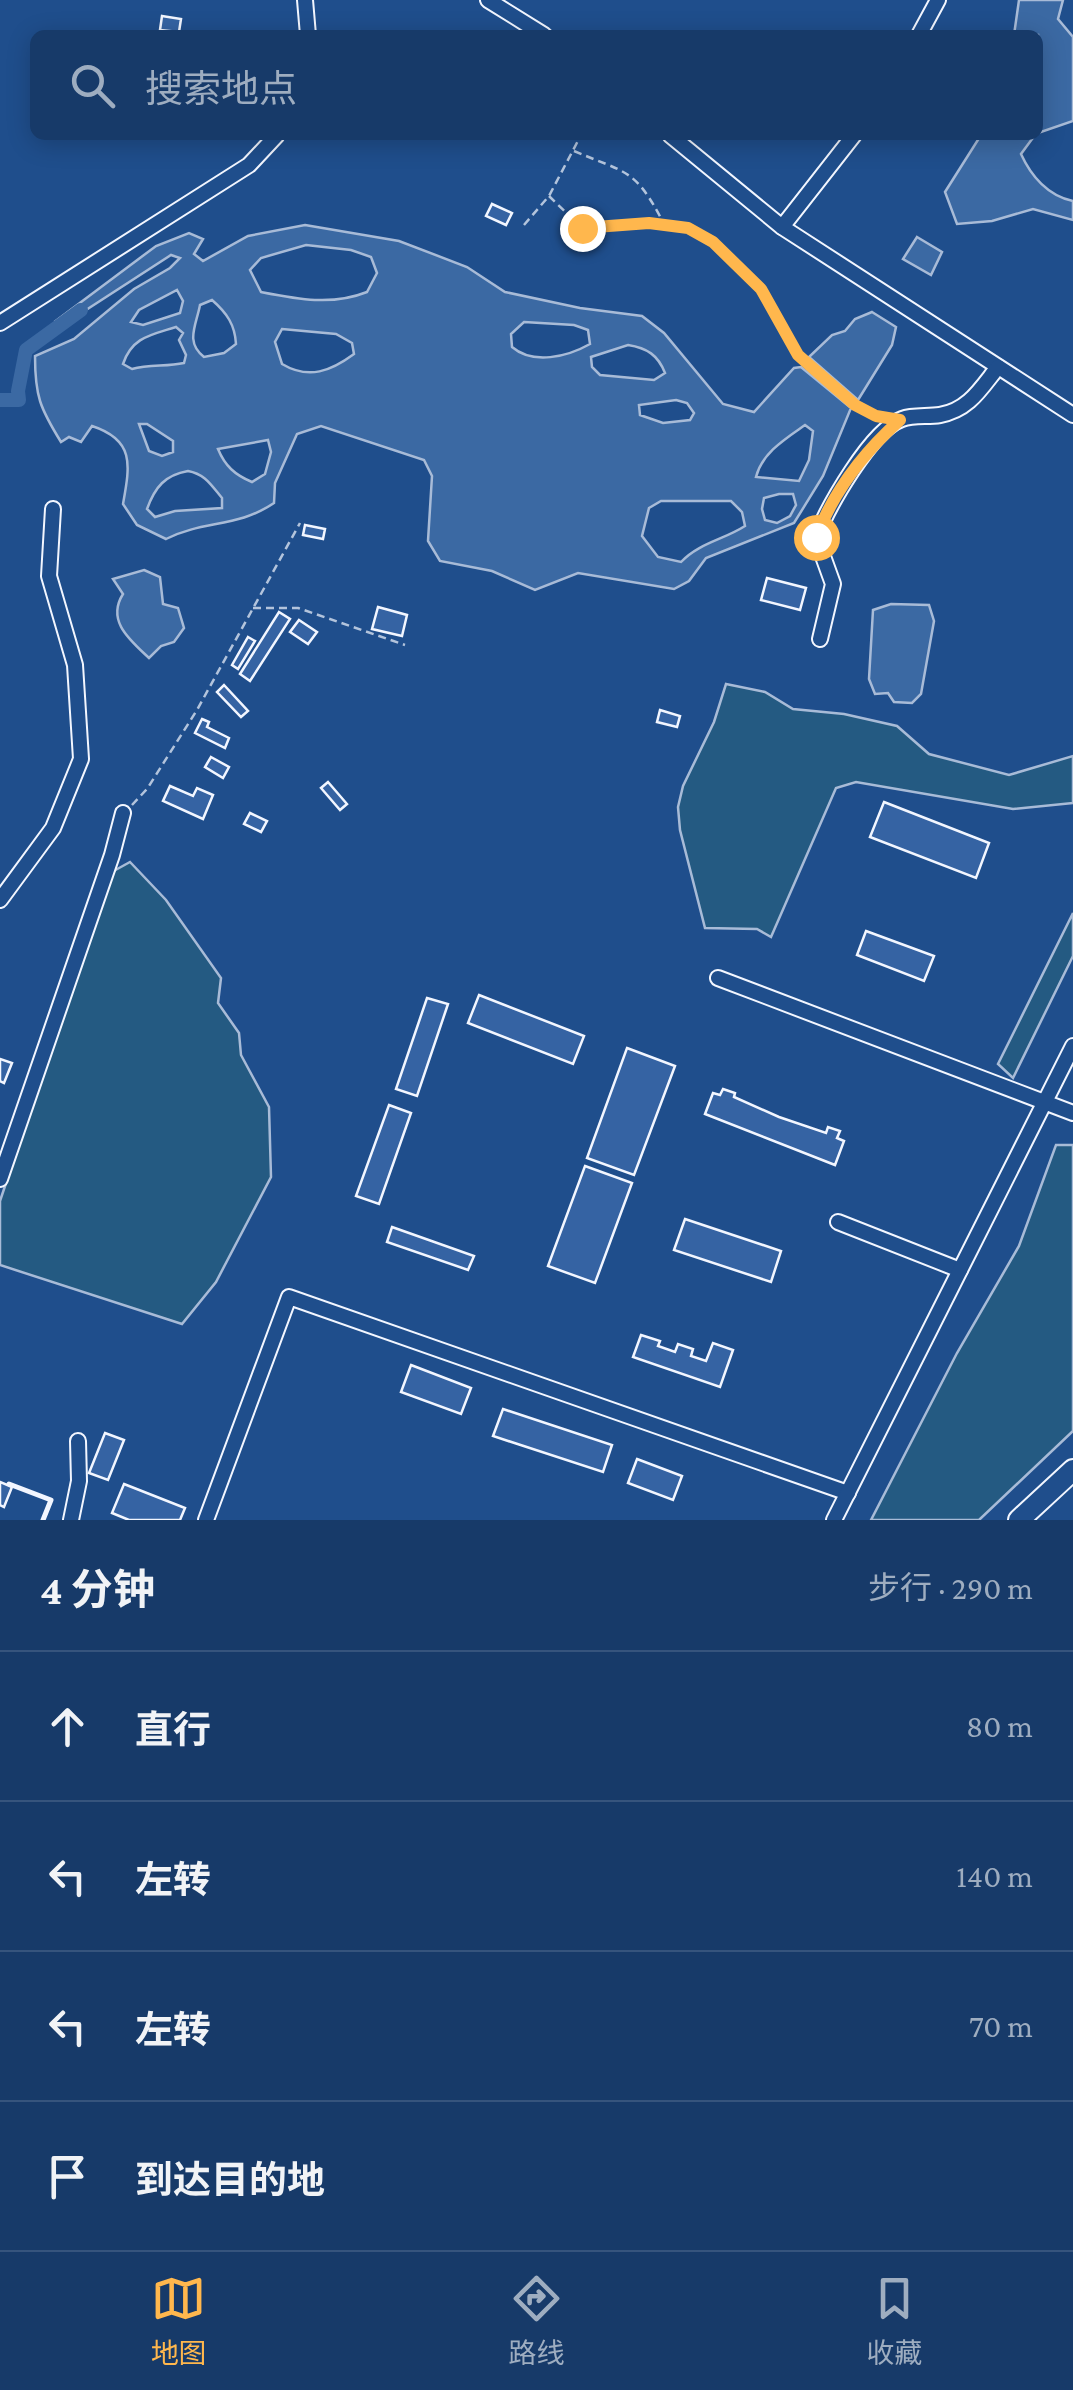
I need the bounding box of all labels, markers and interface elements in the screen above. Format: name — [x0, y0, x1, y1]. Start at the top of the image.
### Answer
search box — [30, 30, 1043, 140]
icon: search — [65, 58, 120, 113]
text: 搜索地点 — [145, 68, 297, 110]
route end — [560, 206, 606, 252]
route start — [794, 515, 840, 561]
text: 4 分钟 — [40, 1566, 155, 1613]
text: 步行 · 290 m — [868, 1570, 1033, 1606]
icon: ahead — [40, 1699, 95, 1754]
text: 80 m — [966, 1708, 1033, 1744]
text: 直行 — [135, 1709, 211, 1751]
icon: left — [40, 1849, 95, 1904]
text: 140 m — [956, 1858, 1033, 1894]
text: 左转 — [135, 1859, 211, 1901]
icon: left — [40, 1999, 95, 2054]
text: 70 m — [969, 2008, 1033, 2044]
text: 左转 — [135, 2009, 211, 2051]
icon: arrive — [40, 2149, 95, 2204]
text: 到达目的地 — [135, 2159, 325, 2201]
tab: 地图 — [151, 2271, 207, 2371]
tab: 路线 — [508, 2271, 564, 2371]
tab: 收藏 — [866, 2271, 922, 2371]

